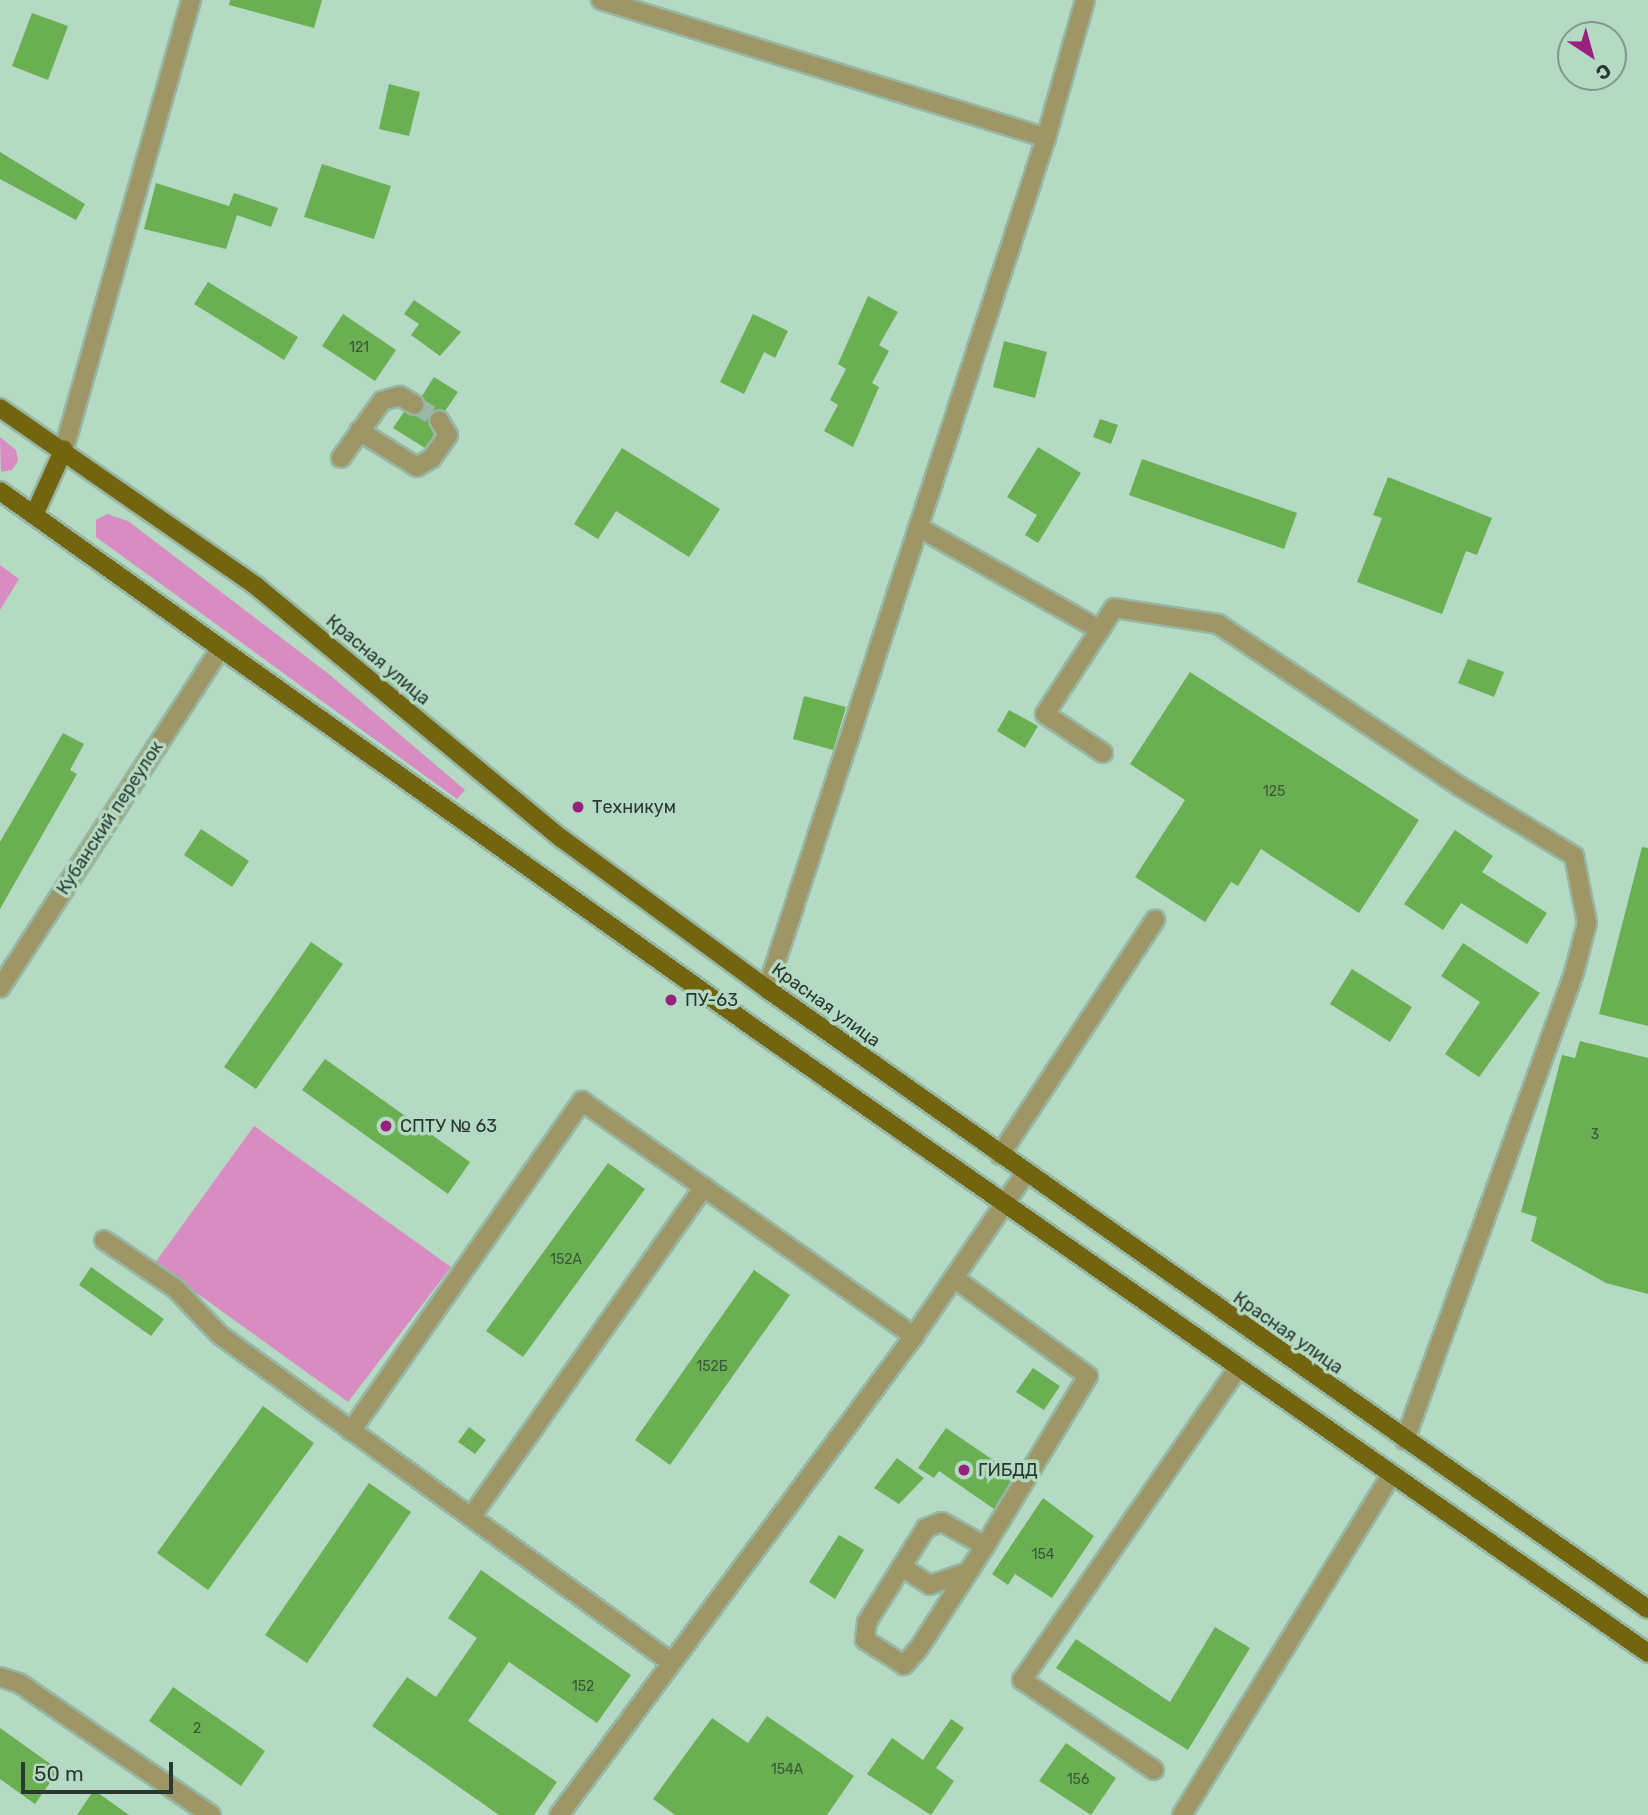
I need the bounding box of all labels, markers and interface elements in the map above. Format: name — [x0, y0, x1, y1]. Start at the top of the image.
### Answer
north arrow — [1557, 21, 1627, 91]
text: С — [1591, 59, 1616, 85]
house number: 121 — [349, 340, 369, 356]
street label: Красная улица — [322, 610, 434, 710]
street label: Кубанский переулок — [52, 737, 168, 899]
house number: 125 — [1263, 784, 1285, 800]
place label: Техникум — [592, 796, 676, 818]
marker: Техникум — [570, 799, 586, 815]
street label: Красная улица — [767, 958, 885, 1052]
place label: ПУ-63 — [685, 989, 738, 1011]
marker: ПУ-63 — [663, 992, 679, 1008]
place label: СПТУ № 63 — [400, 1115, 497, 1137]
marker: СПТУ № 63 — [378, 1118, 394, 1134]
house number: 3 — [1591, 1127, 1599, 1143]
house number: 152А — [550, 1252, 582, 1268]
street label: Красная улица — [1229, 1287, 1347, 1379]
house number: 152Б — [696, 1359, 728, 1375]
place label: ГИБДД — [978, 1459, 1038, 1481]
marker: ГИБДД — [956, 1462, 972, 1478]
house number: 154 — [1031, 1547, 1055, 1563]
house number: 152 — [572, 1679, 594, 1695]
house number: 2 — [193, 1721, 201, 1737]
scale bar — [24, 1748, 177, 1792]
text: 50 m — [34, 1761, 84, 1786]
house number: 154А — [771, 1762, 803, 1778]
house number: 156 — [1067, 1772, 1089, 1788]

